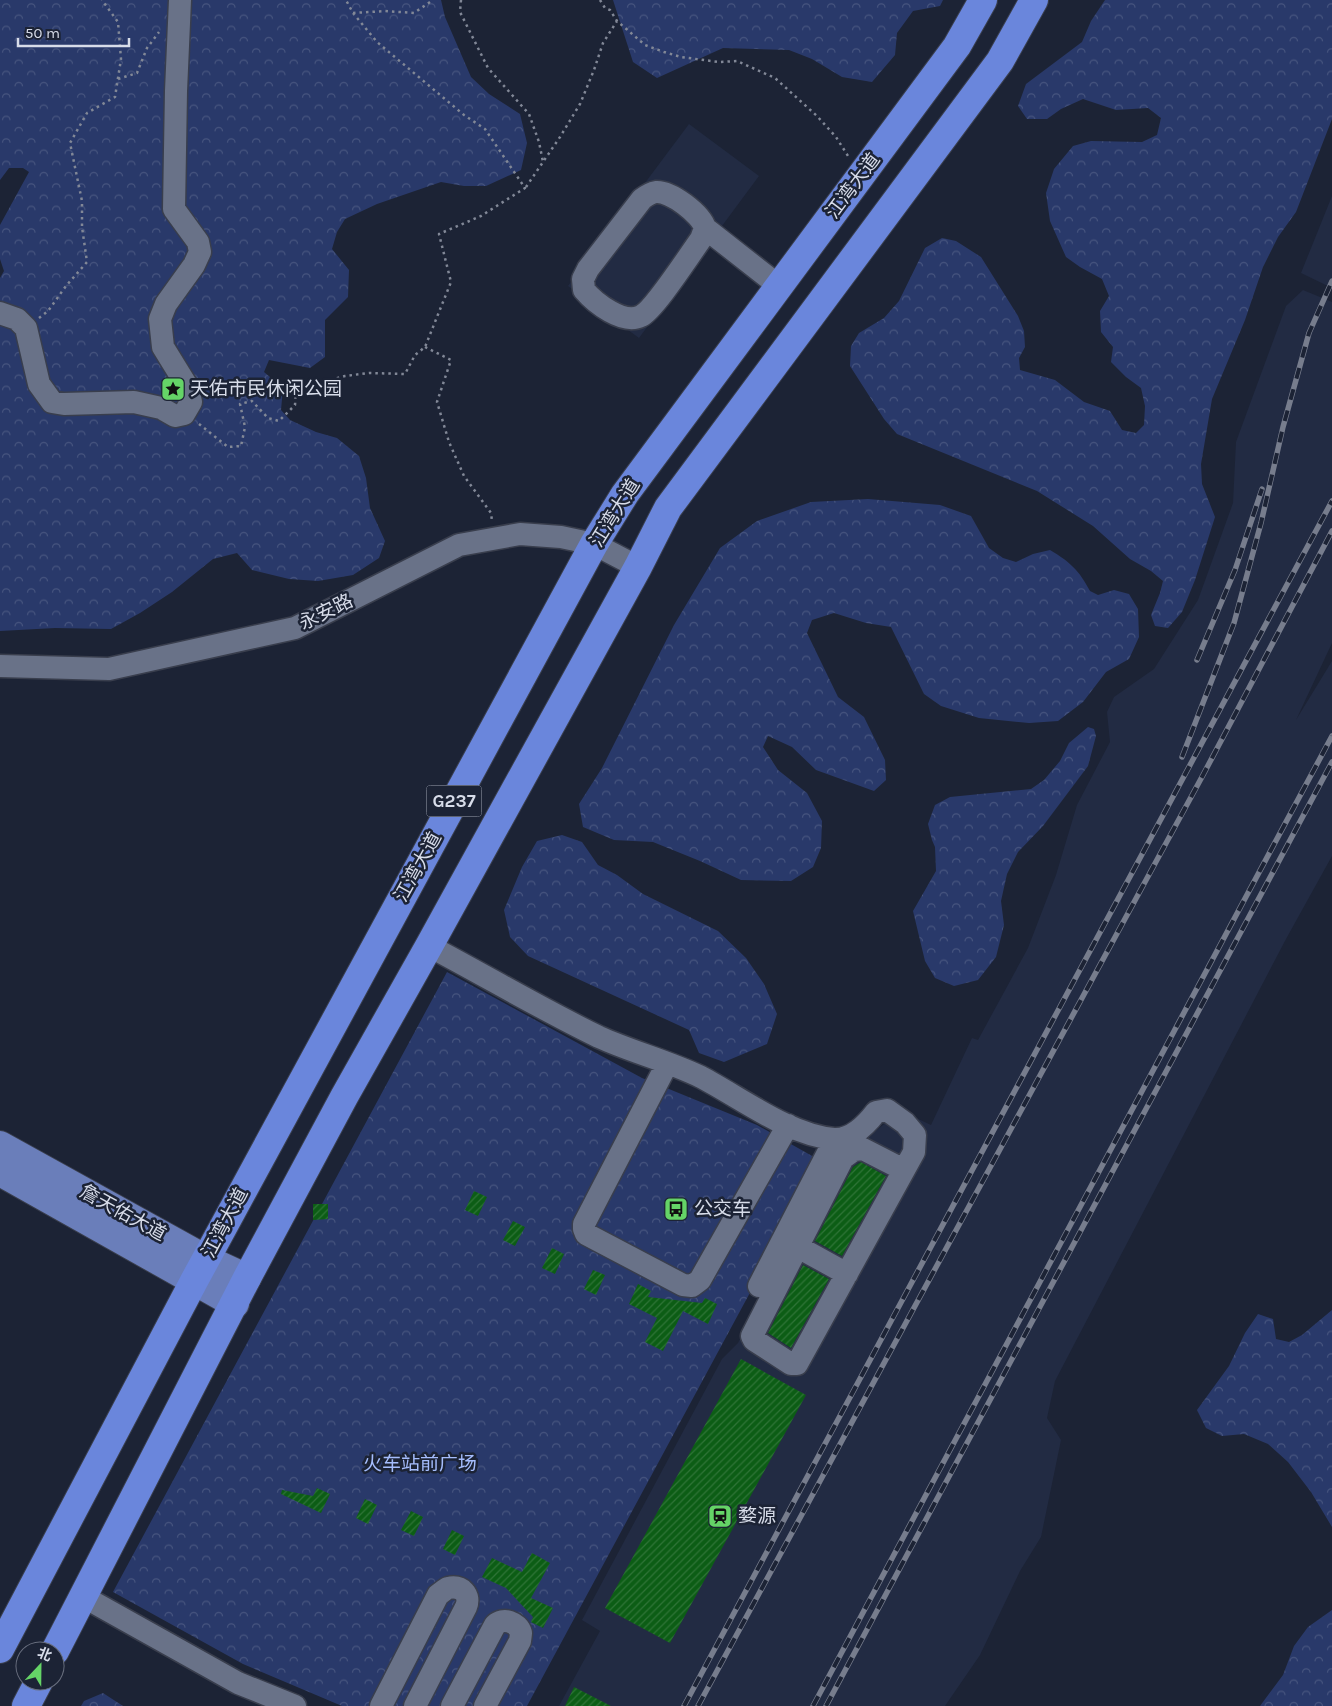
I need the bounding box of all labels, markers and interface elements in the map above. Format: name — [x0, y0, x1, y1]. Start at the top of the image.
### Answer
scale bar — [18, 15, 129, 47]
text: 50 m — [25, 24, 60, 42]
street label: 江湾大道 — [821, 149, 885, 223]
place icon: 天佑市民休闲公园 — [160, 376, 186, 402]
place label: 天佑市民休闲公园 — [190, 378, 342, 400]
street label: 江湾大道 — [586, 475, 644, 551]
street label: 永安路 — [296, 590, 356, 634]
road number: G237 — [426, 786, 482, 816]
street label: 江湾大道 — [390, 828, 446, 906]
street label: 詹天佑大道 — [76, 1180, 170, 1246]
street label: 江湾大道 — [197, 1184, 253, 1262]
bus stop icon: 公交车 — [663, 1196, 689, 1222]
place label: 公交车 — [694, 1198, 751, 1220]
park label: 火车站前广场 — [363, 1453, 477, 1475]
station icon: 婺源 — [707, 1503, 733, 1529]
place label: 婺源 — [738, 1505, 776, 1527]
north arrow — [15, 1641, 65, 1691]
text: 北 — [35, 1644, 54, 1665]

